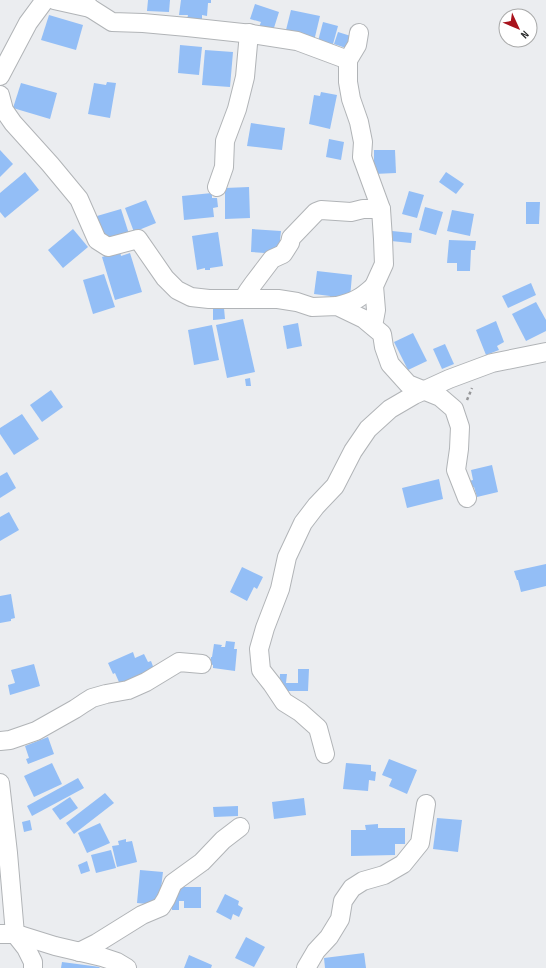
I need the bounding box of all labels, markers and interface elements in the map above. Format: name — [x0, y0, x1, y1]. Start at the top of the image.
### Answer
north arrow — [498, 8, 538, 48]
text: N — [518, 28, 532, 41]

